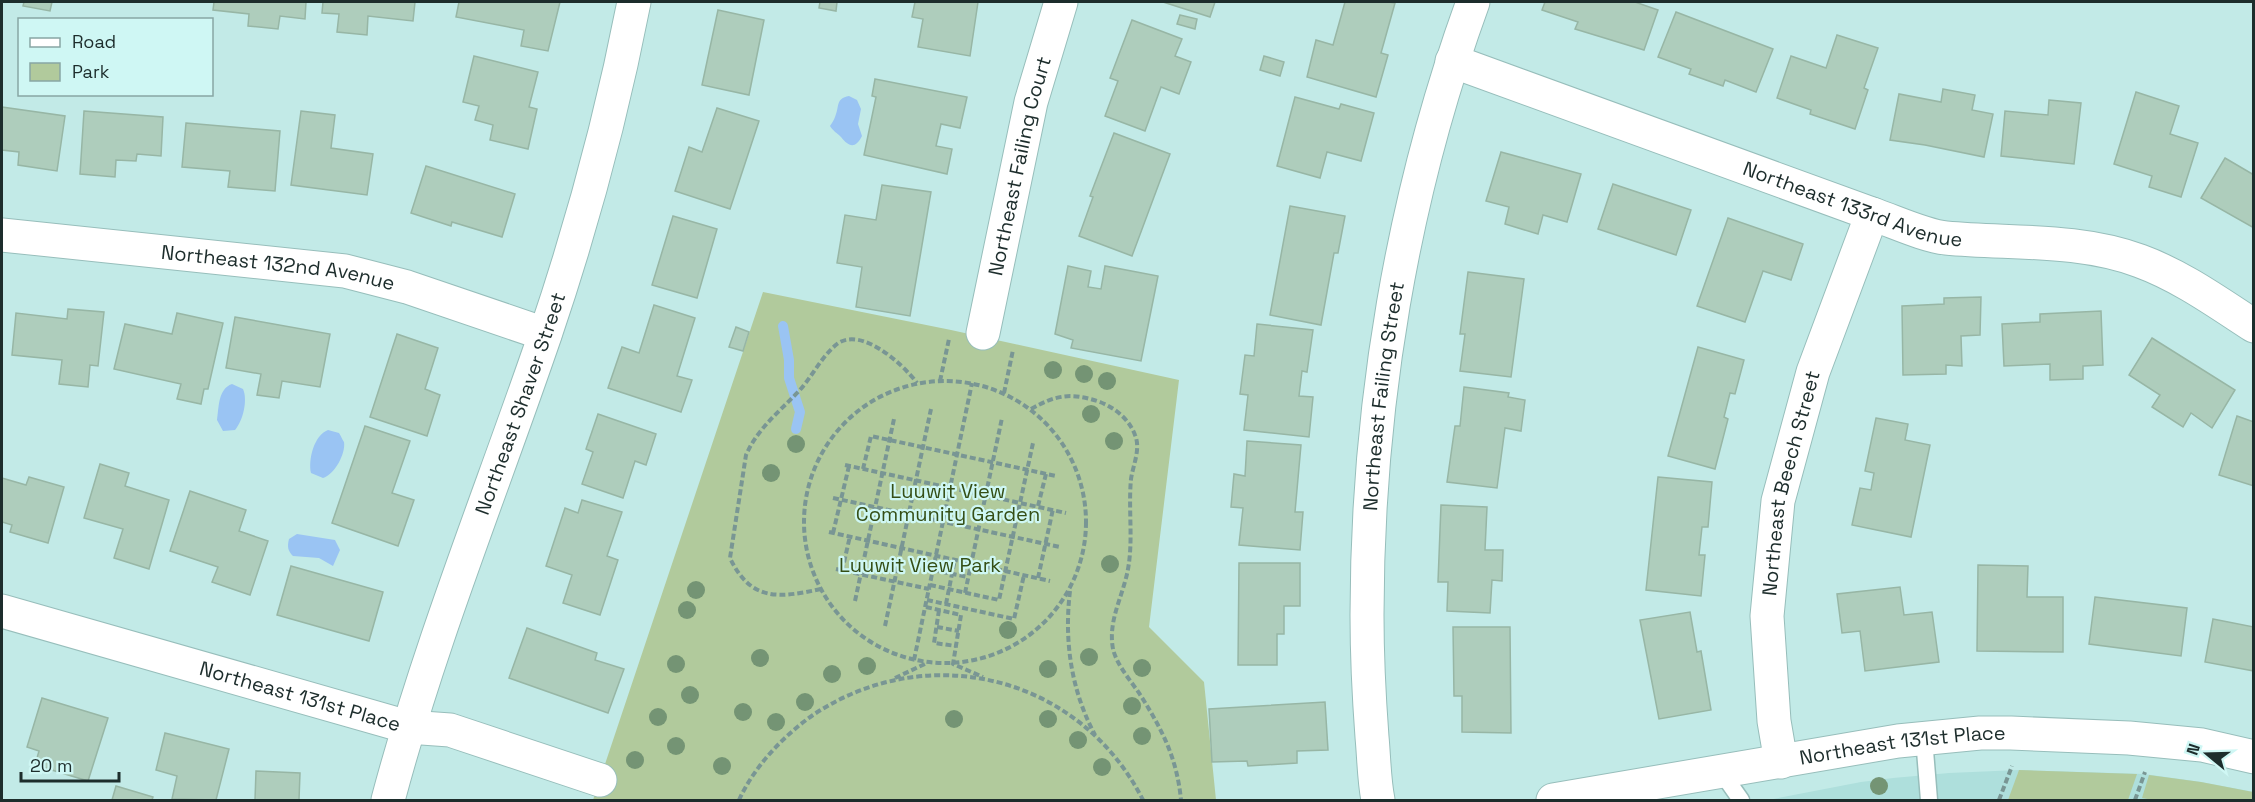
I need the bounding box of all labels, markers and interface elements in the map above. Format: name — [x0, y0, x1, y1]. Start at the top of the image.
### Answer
legend — [18, 18, 213, 96]
text: Road — [72, 30, 116, 53]
street label: Northeast Failing Court — [982, 53, 1057, 278]
text: Park — [72, 60, 110, 83]
street label: Northeast 133rd Avenue — [1739, 155, 1963, 252]
street label: Northeast 132nd Avenue — [160, 239, 398, 296]
street label: Northeast Failing Street — [1357, 280, 1410, 512]
street label: Northeast Shaver Street — [469, 289, 571, 518]
street label: Northeast Beech Street — [1756, 368, 1826, 597]
park label: Luuwit View Community Garden — [856, 478, 1040, 527]
park label: Luuwit View Park — [839, 552, 1001, 578]
street label: Northeast 131st Place — [197, 655, 404, 737]
street label: Northeast 131st Place — [1797, 720, 2005, 771]
north arrow — [2177, 724, 2237, 784]
text: N — [2182, 741, 2205, 758]
scale bar — [21, 745, 118, 783]
text: 20 m — [30, 754, 73, 777]

